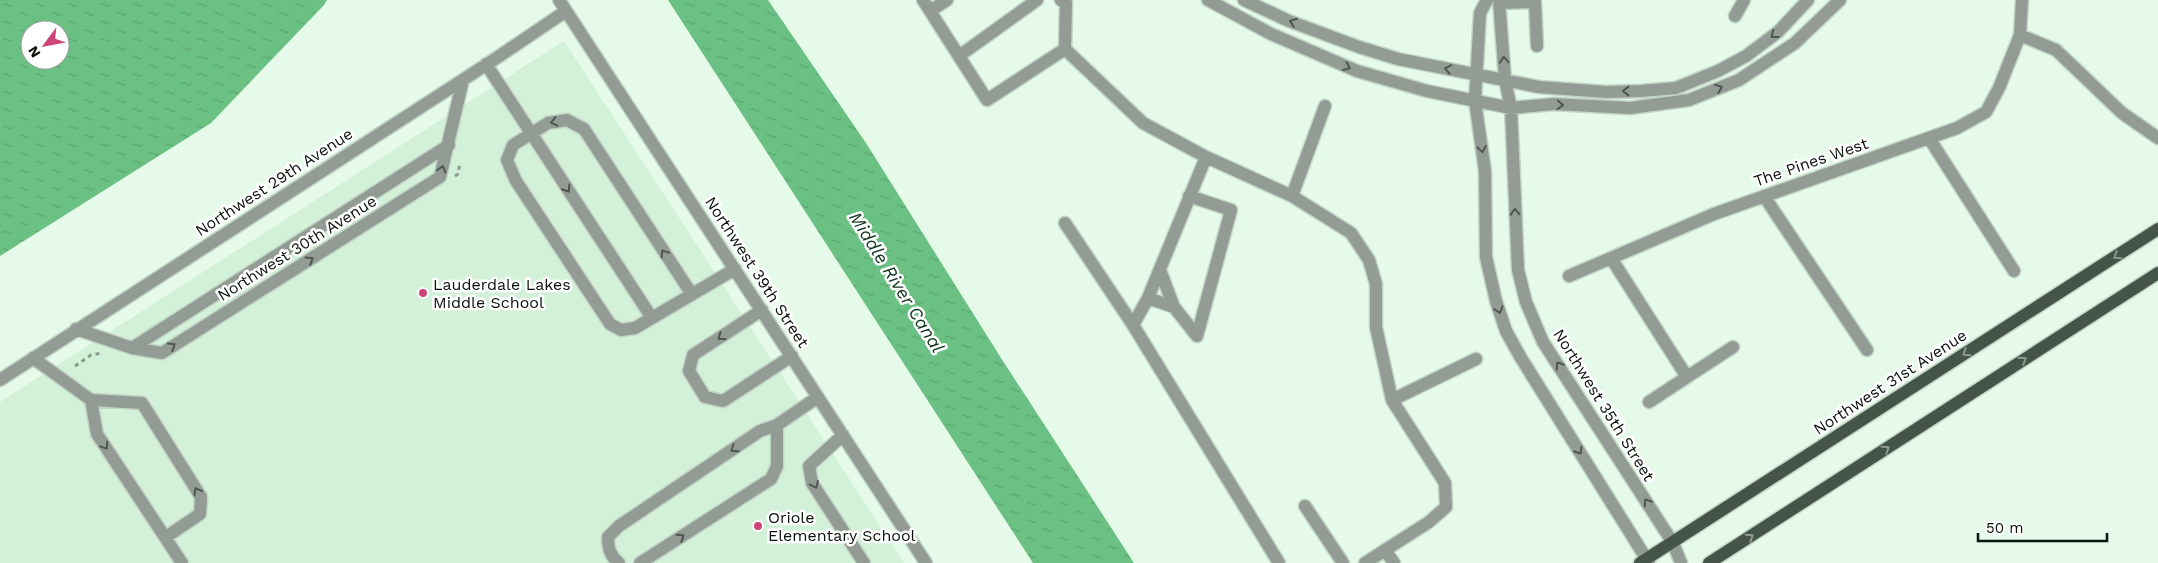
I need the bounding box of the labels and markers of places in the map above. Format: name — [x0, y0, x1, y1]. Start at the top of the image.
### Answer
place label: Lauderdale Lakes Middle School — [433, 275, 571, 312]
marker: Lauderdale Lakes Middle School — [417, 287, 429, 299]
place label: Oriole Elementary School — [768, 508, 916, 545]
marker: Oriole Elementary School — [752, 520, 764, 532]

